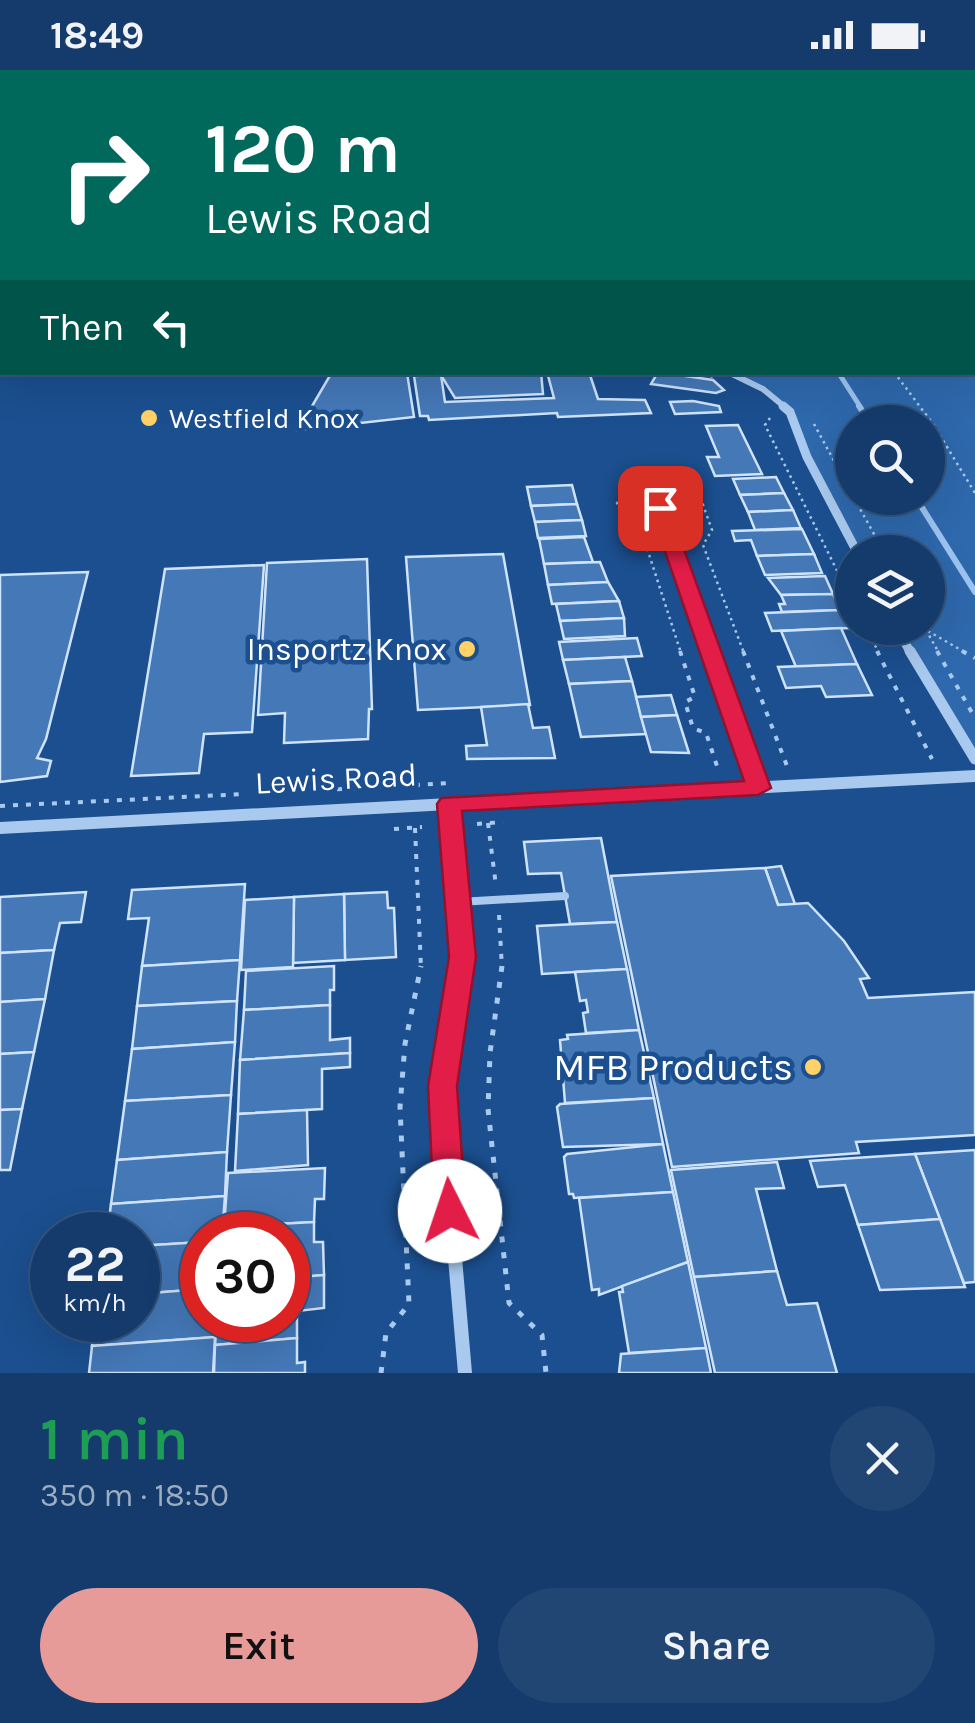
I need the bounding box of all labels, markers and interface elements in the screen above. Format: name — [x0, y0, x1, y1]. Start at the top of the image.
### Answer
text: 18:49 — [50, 13, 144, 58]
text: 120 m — [205, 108, 401, 190]
icon: right — [40, 110, 170, 240]
text: Lewis Road — [205, 192, 433, 244]
icon: left — [144, 300, 199, 355]
text: Then — [40, 305, 124, 350]
place label: Westfield Knox — [169, 402, 360, 435]
map controls — [835, 405, 945, 645]
button: search — [835, 405, 945, 515]
marker: Westfield Knox — [138, 407, 160, 429]
pin — [618, 466, 703, 551]
icon: arrive — [633, 481, 688, 536]
button: layers — [835, 535, 945, 645]
place label: Insportz Knox — [247, 631, 447, 668]
marker: Insportz Knox — [456, 638, 478, 660]
street label: Lewis Road — [254, 756, 418, 802]
place label: MFB Products — [553, 1045, 793, 1090]
marker: MFB Products — [802, 1056, 824, 1078]
position arrow — [398, 1159, 502, 1263]
speed limit sign: 30 — [180, 1212, 310, 1342]
text: 22 — [65, 1235, 125, 1294]
text: km/h — [63, 1288, 127, 1317]
text: 1 min — [40, 1404, 189, 1474]
button: close — [830, 1406, 935, 1511]
text: 350 m · 18:50 — [40, 1477, 229, 1514]
button: Exit — [40, 1588, 478, 1703]
button: Share — [498, 1588, 935, 1703]

